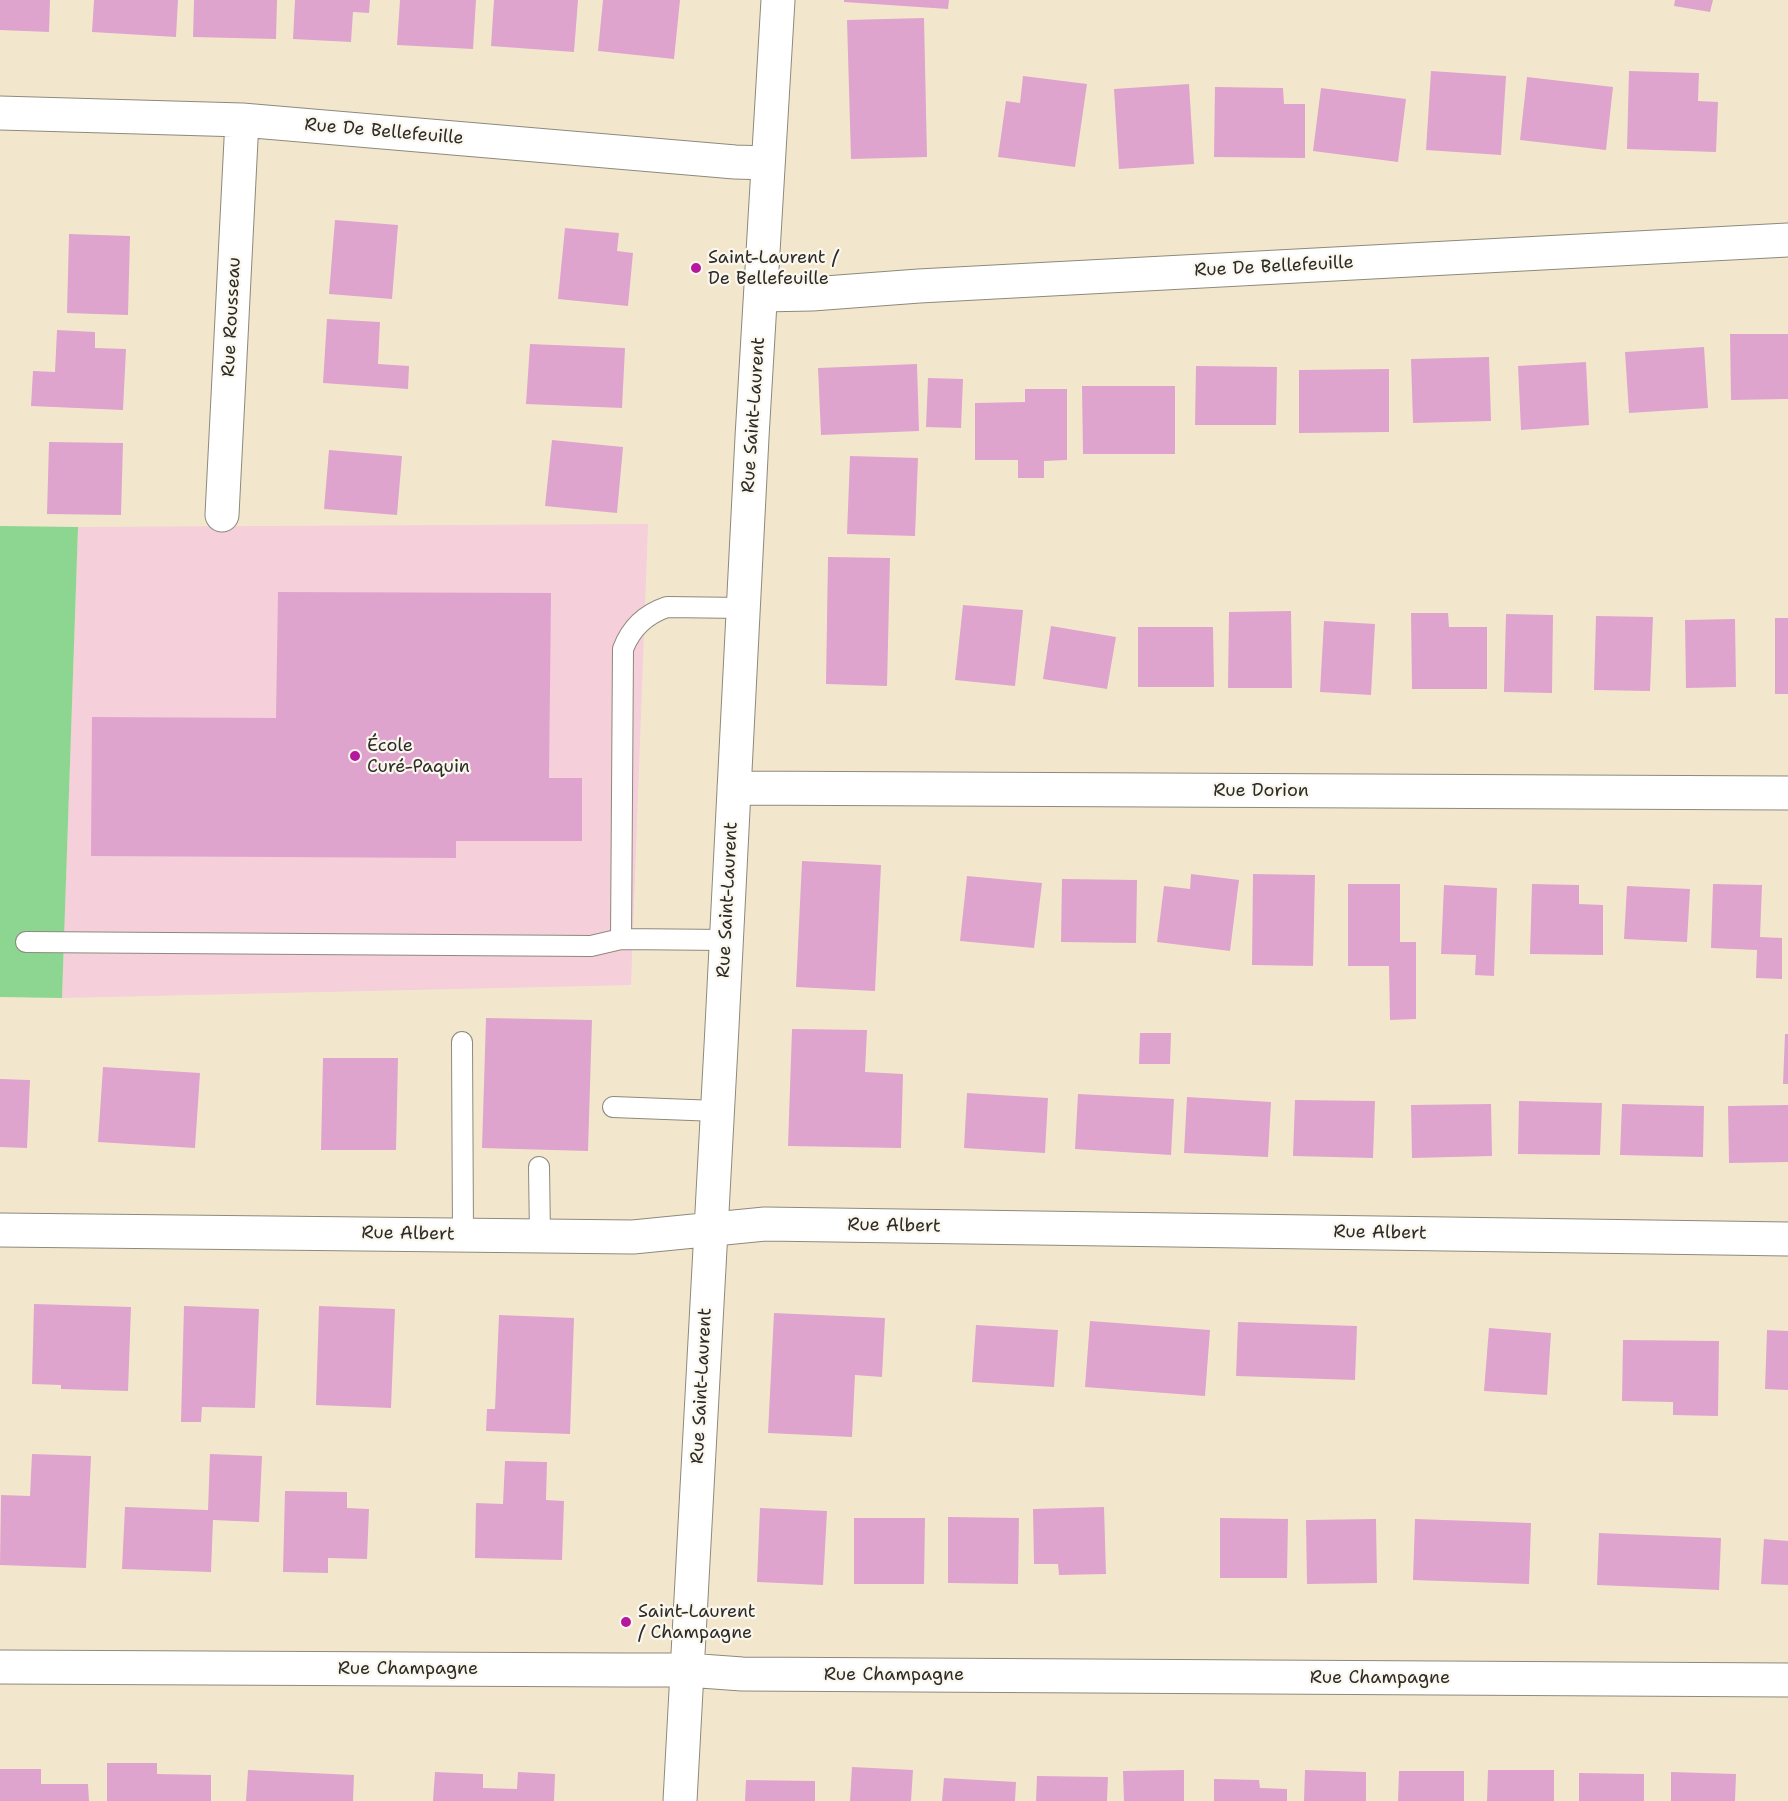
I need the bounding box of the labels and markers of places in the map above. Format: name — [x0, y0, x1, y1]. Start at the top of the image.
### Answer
place label: Saint-Laurent / De Bellefeuille — [708, 247, 838, 290]
marker: Saint-Laurent / De Bellefeuille — [689, 261, 703, 275]
place label: École Curé-Paquin — [367, 735, 470, 777]
marker: École Curé-Paquin — [348, 749, 362, 763]
place label: Saint-Laurent / Champagne — [638, 1601, 756, 1644]
marker: Saint-Laurent / Champagne — [619, 1615, 633, 1629]

